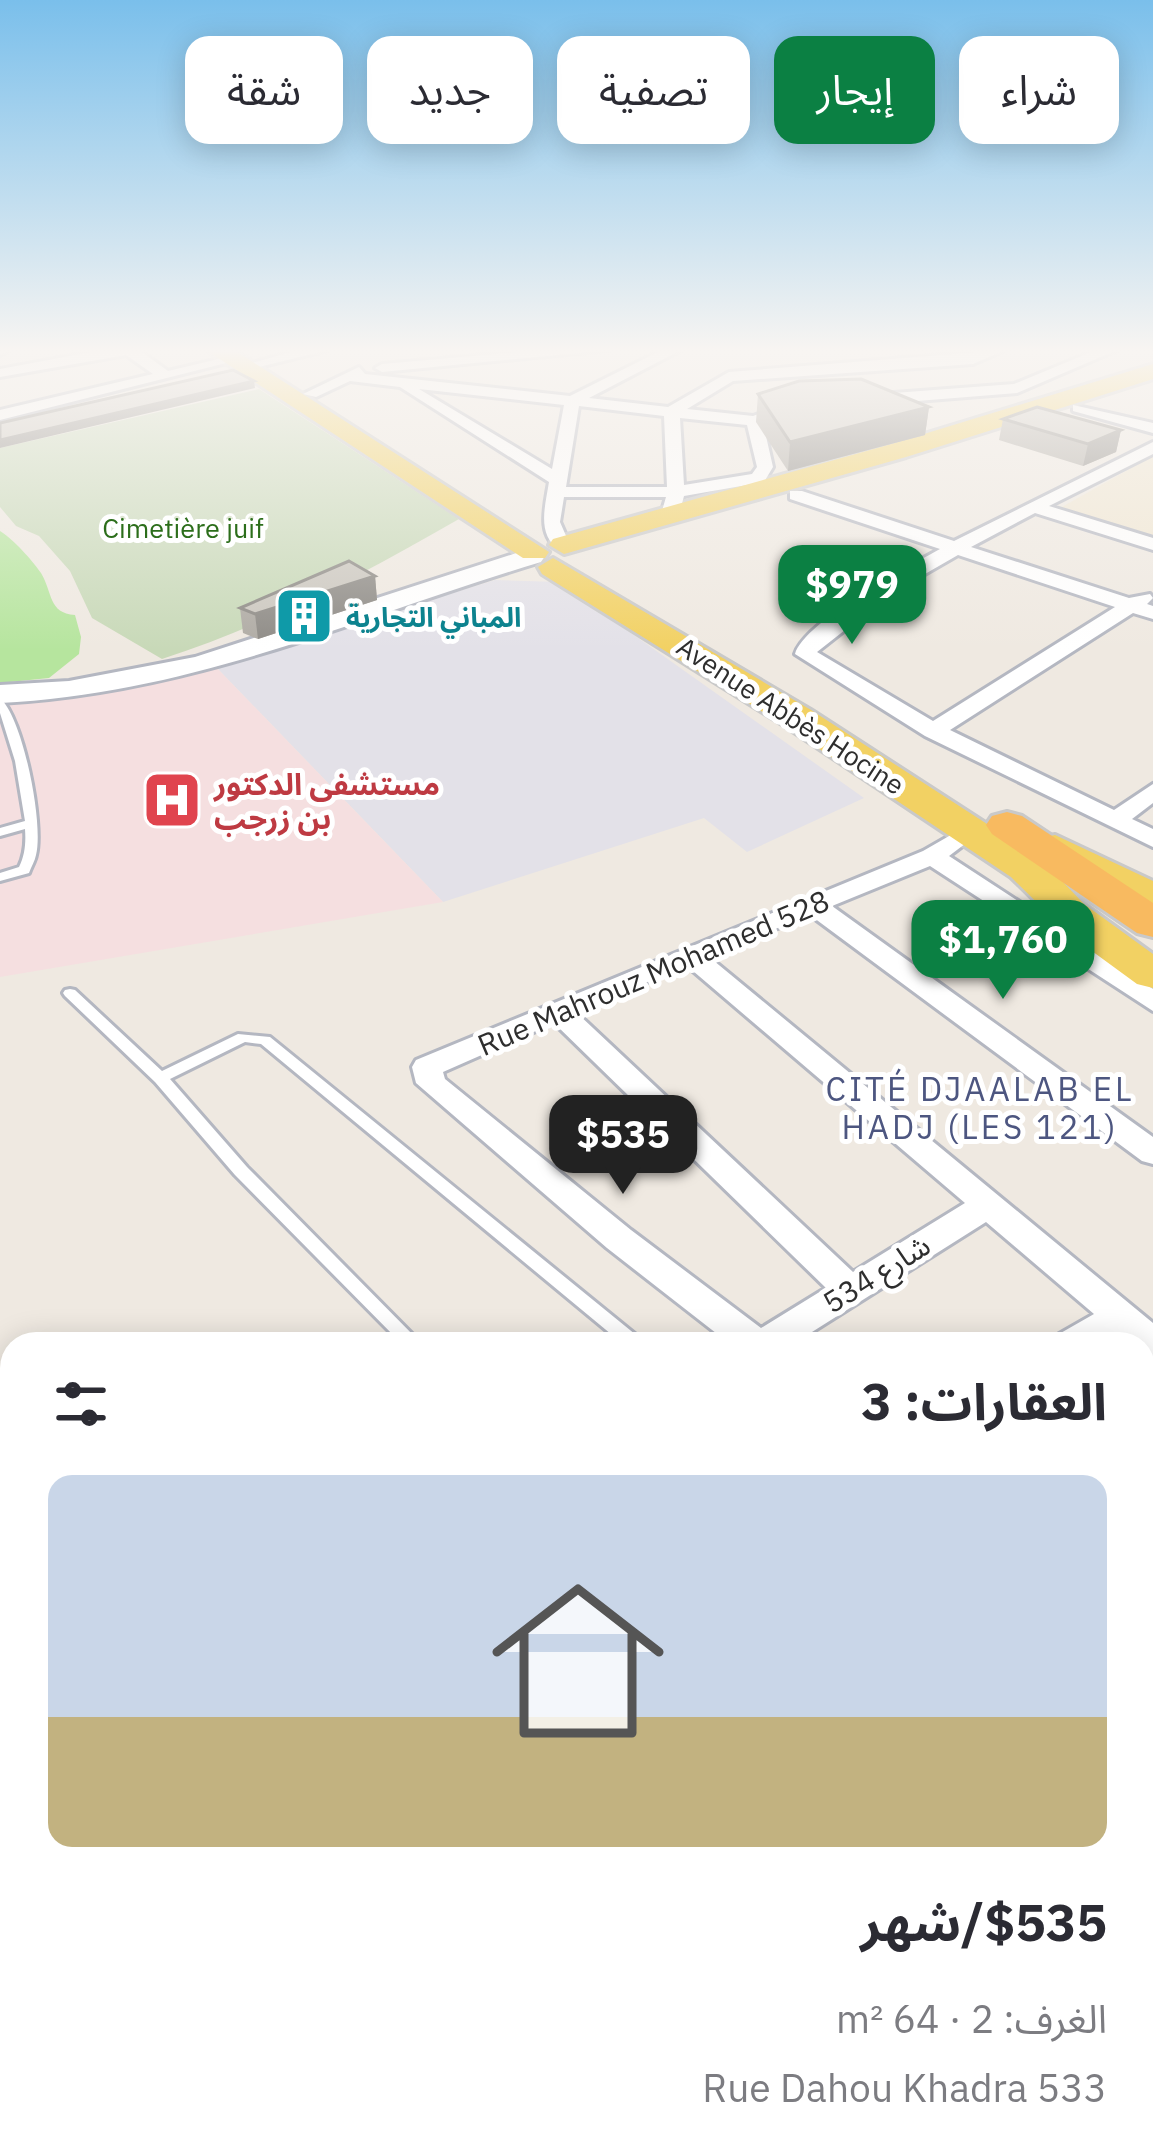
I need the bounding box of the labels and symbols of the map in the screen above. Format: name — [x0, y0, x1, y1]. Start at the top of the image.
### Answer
park label: Cimetière juif — [102, 510, 264, 545]
pin: $979 — [781, 545, 923, 647]
building icon: المباني التجارية — [273, 585, 335, 647]
place label: المباني التجارية — [346, 599, 521, 639]
street label: Avenue Abbès Hocine — [671, 628, 911, 802]
place label: مستشفى الدكتور بن زرجب — [212, 764, 440, 837]
hospital icon: مستشفى الدكتور بن زرجب — [141, 769, 203, 831]
street label: Rue Mahrouz Mohamed 528 — [471, 880, 835, 1064]
pin: $1,760 — [905, 900, 1101, 1002]
district label: CITÉ DJAALAB EL HADJ (LES 121) — [826, 1067, 1134, 1148]
pin: $535 — [552, 1095, 694, 1197]
street label: 534 شارع — [815, 1225, 939, 1325]

